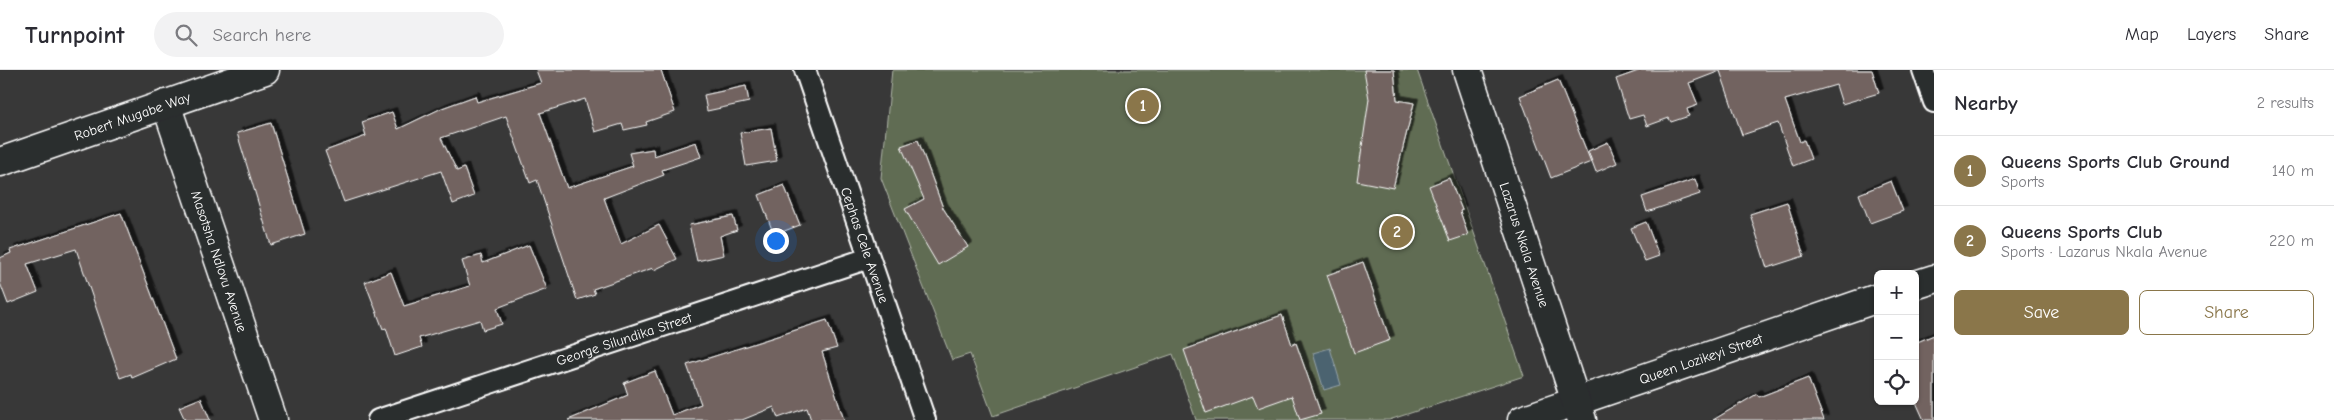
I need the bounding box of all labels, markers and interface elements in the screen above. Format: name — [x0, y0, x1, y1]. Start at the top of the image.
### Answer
search box — [154, 12, 504, 57]
text: Turnpoint — [25, 21, 124, 49]
icon: search — [172, 21, 200, 49]
text: Search here — [212, 24, 311, 46]
text: Map — [2125, 24, 2159, 45]
text: Layers — [2187, 24, 2236, 45]
text: Share — [2264, 24, 2309, 45]
pin: 1 — [1127, 87, 1159, 125]
street label: Robert Mugabe Way — [72, 88, 193, 145]
text: Nearby — [1954, 91, 2018, 115]
text: 2 results — [2257, 94, 2314, 112]
text: Queens Sports Club Ground — [2001, 151, 2230, 173]
text: 1 — [1967, 162, 1973, 180]
text: 140 m — [2272, 162, 2314, 180]
text: Sports — [2001, 173, 2044, 191]
street label: Lazarus Nkala Avenue — [1495, 180, 1552, 310]
street label: Cephas Cele Avenue — [837, 185, 892, 305]
street label: Masotsha Ndlovu Avenue — [187, 188, 251, 335]
pin: 2 — [1381, 213, 1413, 251]
text: Queens Sports Club — [2001, 221, 2162, 243]
your location — [763, 228, 789, 254]
text: 2 — [1966, 232, 1974, 250]
text: 220 m — [2269, 232, 2314, 250]
text: Sports · Lazarus Nkala Avenue — [2001, 243, 2207, 261]
map controls — [1874, 270, 1919, 405]
button: + — [1874, 270, 1919, 315]
button: Save — [1954, 290, 2129, 335]
button: Share — [2139, 290, 2314, 335]
street label: George Silundika Street — [554, 309, 695, 370]
button: − — [1874, 315, 1919, 360]
street label: Queen Lozikeyi Street — [1637, 330, 1766, 388]
button: locate — [1874, 360, 1919, 405]

